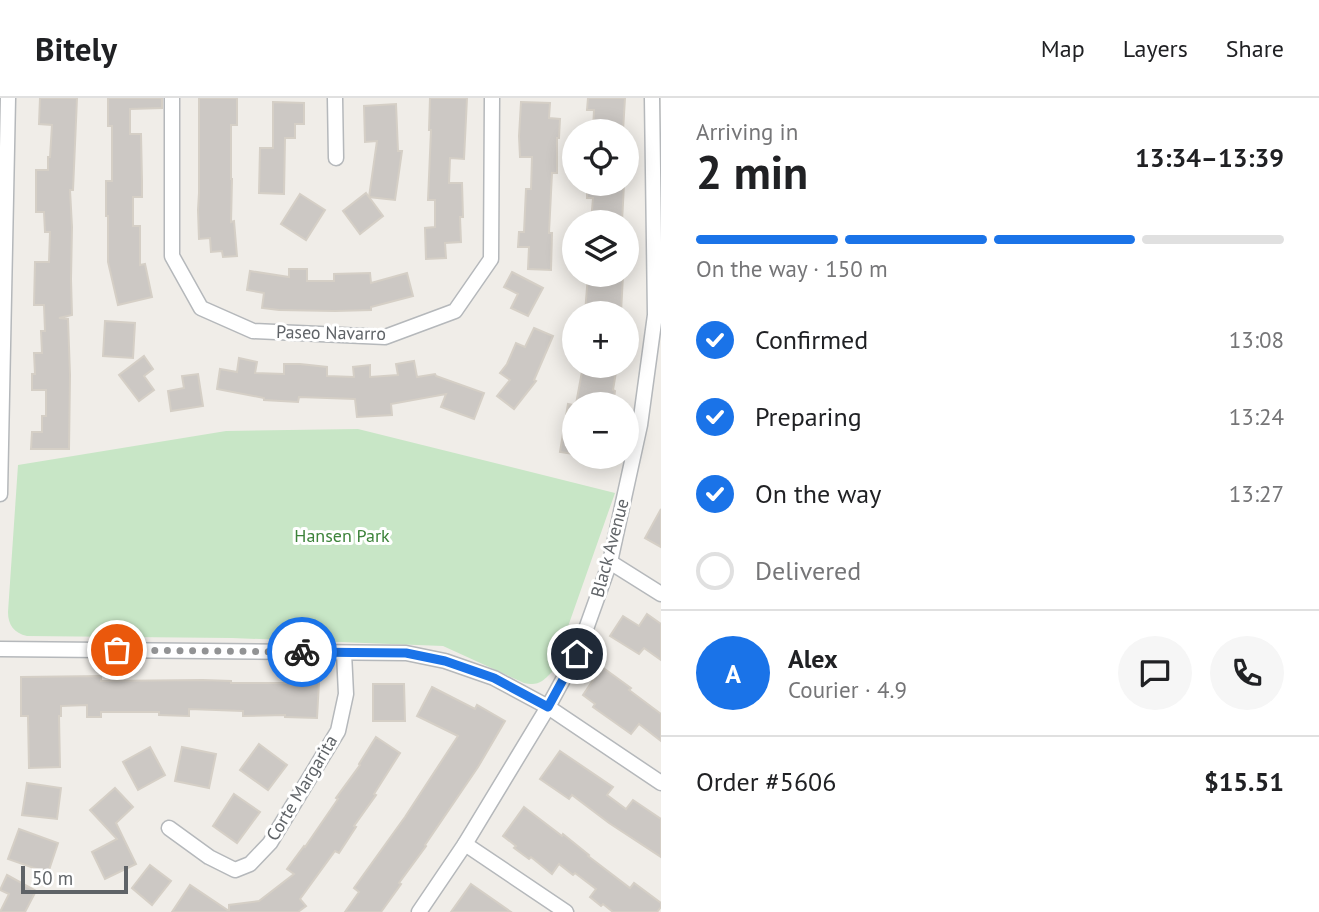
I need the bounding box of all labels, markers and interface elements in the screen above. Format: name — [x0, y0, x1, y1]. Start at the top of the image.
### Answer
text: Bitely — [35, 27, 117, 70]
text: Map — [1041, 33, 1085, 64]
text: Layers — [1123, 33, 1188, 64]
text: Share — [1226, 33, 1284, 64]
text: Arriving in — [696, 117, 798, 146]
map controls — [562, 119, 639, 469]
button: locate — [562, 119, 639, 196]
text: 13:34–13:39 — [1135, 141, 1284, 174]
text: 2 min — [696, 142, 808, 202]
button: layers — [562, 210, 639, 287]
text: On the way · 150 m — [696, 254, 888, 283]
button: + — [562, 301, 639, 378]
street label: Paseo Navarro — [276, 320, 386, 345]
icon: check — [696, 321, 734, 359]
text: Confirmed — [755, 323, 868, 356]
text: 13:08 — [1229, 325, 1284, 354]
button: − — [562, 392, 639, 469]
icon: check — [696, 398, 734, 436]
text: Preparing — [755, 400, 862, 433]
text: 13:24 — [1229, 402, 1284, 431]
icon: check — [696, 475, 734, 513]
text: On the way — [755, 477, 881, 510]
text: 13:27 — [1229, 479, 1284, 508]
street label: Black Avenue — [585, 496, 634, 600]
park label: Hansen Park — [294, 524, 390, 547]
text: Delivered — [755, 554, 861, 587]
courier — [267, 617, 337, 687]
pin — [87, 620, 147, 680]
pin — [547, 624, 607, 684]
icon: bag — [98, 631, 136, 669]
icon: bike — [283, 633, 321, 671]
icon: home — [558, 635, 596, 673]
button: chat — [1118, 636, 1192, 710]
button: phone — [1210, 636, 1284, 710]
text: Alex — [788, 642, 838, 675]
text: A — [725, 657, 741, 690]
text: Courier · 4.9 — [788, 675, 907, 704]
street label: Corte Margarita — [261, 731, 342, 845]
text: Order #5606 — [696, 765, 836, 798]
text: $15.51 — [1204, 765, 1284, 798]
scale bar — [21, 863, 128, 895]
text: 50 m — [32, 866, 73, 890]

